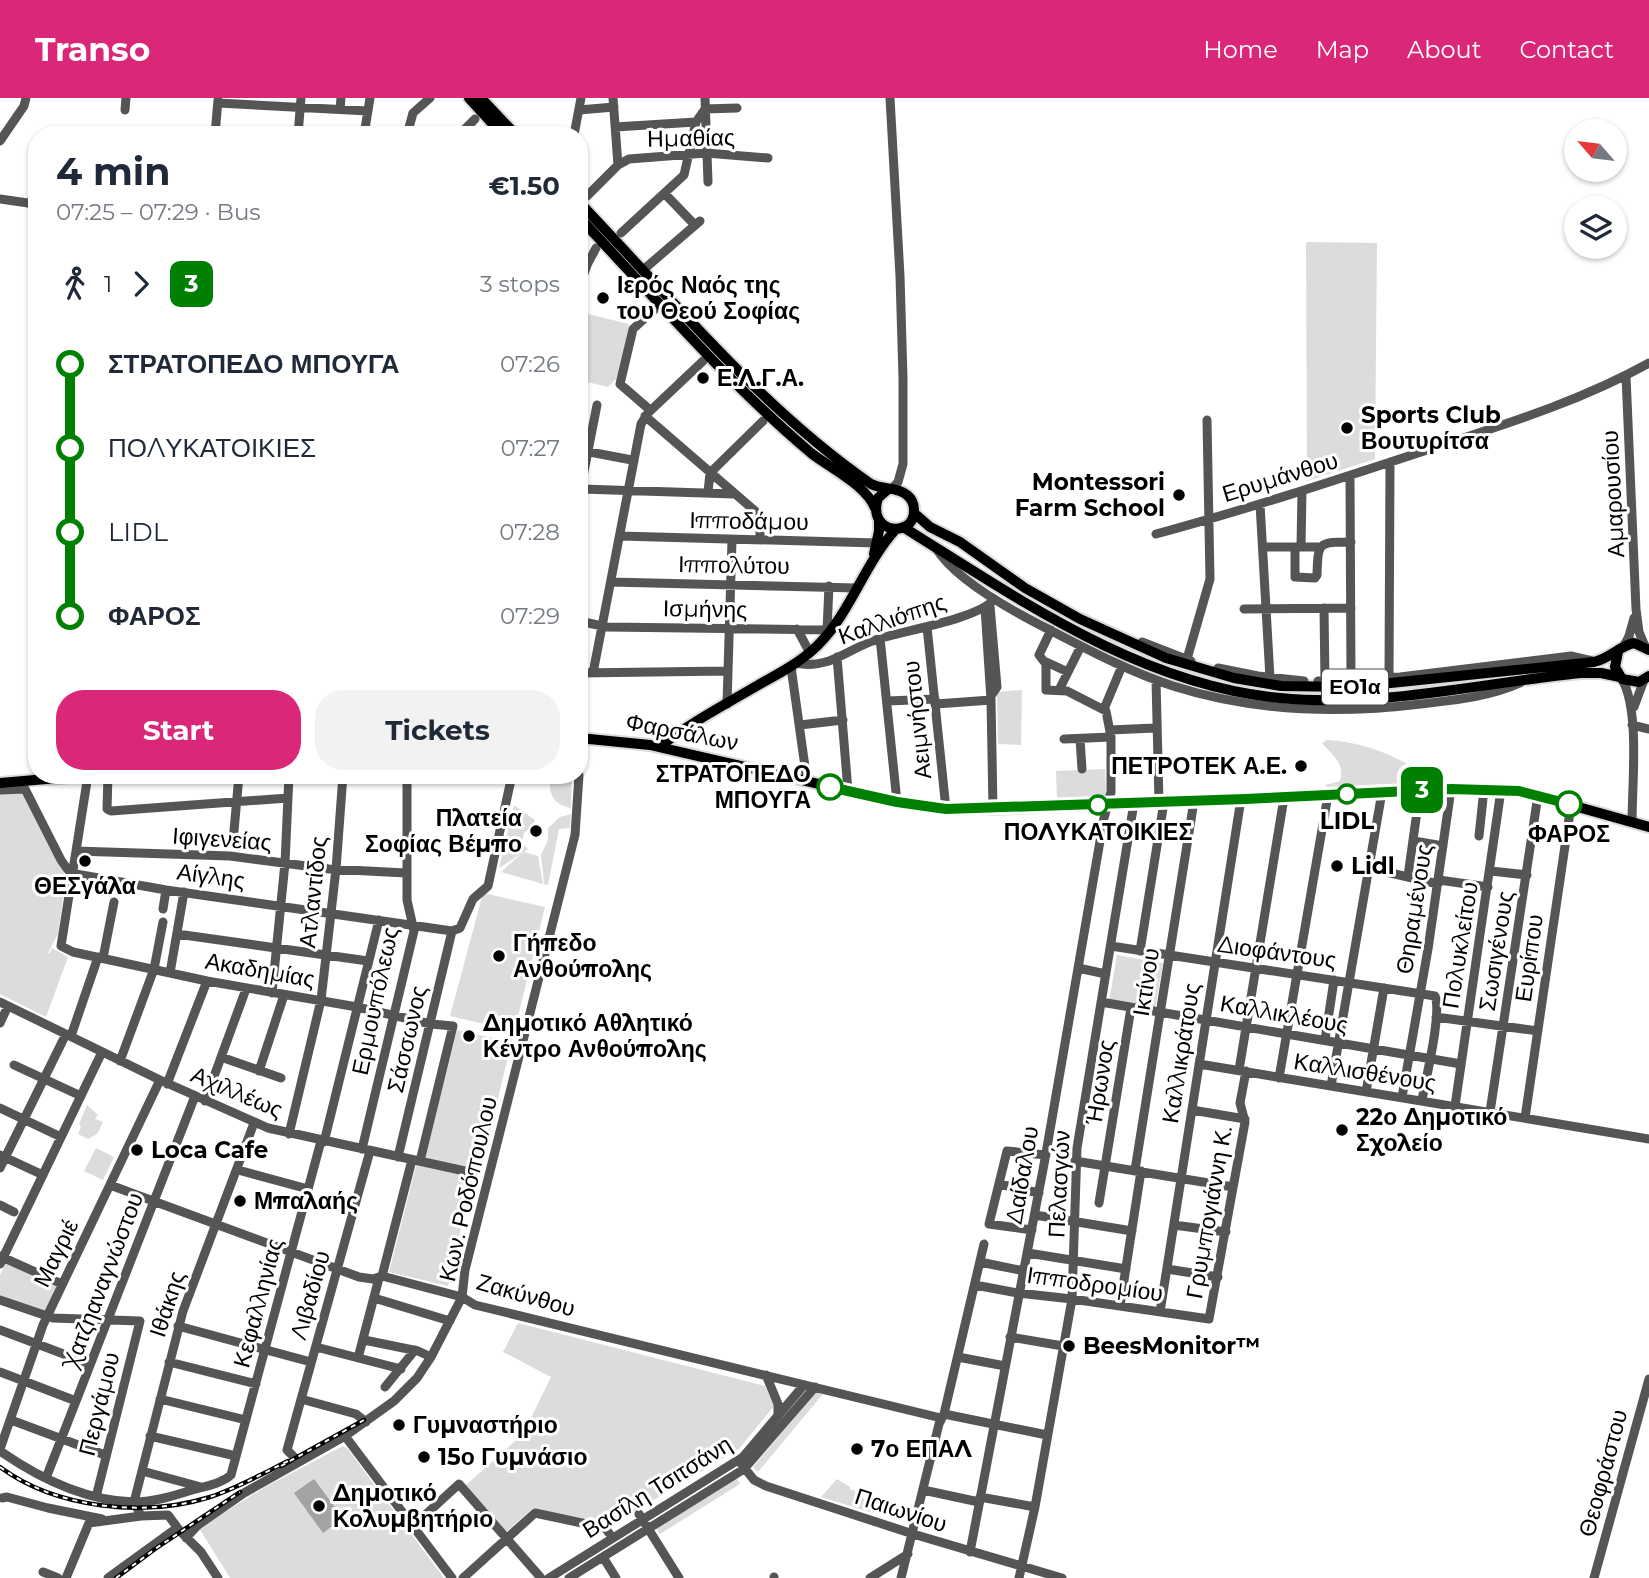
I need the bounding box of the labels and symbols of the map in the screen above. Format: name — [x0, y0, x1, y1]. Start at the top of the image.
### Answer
north arrow — [1564, 119, 1628, 182]
street label: Ημαθίας — [647, 123, 735, 153]
place label: Ιερός Ναός της του Θεού Σοφίας — [617, 271, 800, 325]
marker: Ιερός Ναός της του Θεού Σοφίας — [595, 290, 611, 306]
place label: Ε.Λ.Γ.Α. — [717, 364, 804, 392]
marker: Ε.Λ.Γ.Α. — [695, 370, 711, 386]
place label: Sports Club Βουτυρίτσα — [1361, 401, 1501, 455]
marker: Sports Club Βουτυρίτσα — [1339, 420, 1355, 436]
street label: Αμαρουσίου — [1596, 430, 1630, 558]
street label: Ερυμάνθου — [1219, 446, 1341, 508]
place label: Montessori Farm School — [1015, 468, 1165, 522]
marker: Montessori Farm School — [1171, 487, 1187, 503]
street label: Ιπποδάμου — [689, 506, 809, 536]
street label: Ιππολύτου — [678, 550, 790, 580]
street label: Καλλιόπης — [835, 588, 949, 650]
street label: Ισμήνης — [663, 594, 747, 624]
street label: Αειμνήστου — [897, 659, 937, 781]
road number: ΕΟ1α — [1322, 670, 1388, 704]
street label: Φαρσάλων — [623, 707, 741, 757]
place label: ΠΕΤΡΟΤΕΚ Α.Ε. — [1111, 752, 1287, 780]
marker: ΠΕΤΡΟΤΕΚ Α.Ε. — [1293, 758, 1309, 774]
place label: ΣΤΡΑΤΟΠΕΔΟ ΜΠΟΥΓΑ — [656, 760, 811, 814]
line badge: 3 — [1399, 767, 1445, 813]
marker: ΣΤΡΑΤΟΠΕΔΟ ΜΠΟΥΓΑ — [817, 774, 843, 800]
marker: LIDL — [1337, 784, 1357, 804]
marker: ΦΑΡΟΣ — [1556, 791, 1582, 817]
marker: ΠΟΛΥΚΑΤΟΙΚΙΕΣ — [1088, 795, 1108, 815]
place label: Πλατεία Σοφίας Βέμπο — [365, 804, 522, 858]
place label: LIDL — [1320, 807, 1374, 835]
place label: ΠΟΛΥΚΑΤΟΙΚΙΕΣ — [1004, 818, 1192, 846]
place label: ΦΑΡΟΣ — [1528, 820, 1610, 848]
street label: Ιφιγενείας — [171, 822, 273, 856]
marker: Πλατεία Σοφίας Βέμπο — [528, 823, 544, 839]
street label: Ατλαντίδος — [293, 835, 333, 949]
street label: Θηραμένους — [1390, 842, 1438, 976]
place label: Lidl — [1351, 852, 1395, 880]
marker: ΘΕΣγάλα — [77, 853, 93, 869]
street label: Αίγλης — [175, 857, 247, 895]
marker: Lidl — [1329, 858, 1345, 874]
place label: ΘΕΣγάλα — [34, 872, 136, 900]
street label: Πολυκλείτου — [1436, 880, 1484, 1010]
street label: Σωσιγένους — [1473, 889, 1519, 1013]
street label: Ευρίπου — [1509, 912, 1549, 1004]
street label: Ερμουπόλεως — [346, 924, 404, 1078]
place label: Γήπεδο Ανθούπολης — [513, 929, 652, 983]
street label: Διοφάντους — [1216, 930, 1338, 974]
street label: Ικτίνου — [1127, 946, 1165, 1018]
street label: Ακαδημίας — [203, 947, 317, 993]
marker: Γήπεδο Ανθούπολης — [491, 948, 507, 964]
street label: Καλλικράτους — [1156, 981, 1206, 1125]
street label: Σάσσωνος — [381, 983, 433, 1095]
street label: Καλλικλέους — [1218, 989, 1350, 1039]
place label: Δημοτικό Αθλητικό Κέντρο Ανθούπολης — [482, 1009, 707, 1063]
marker: Δημοτικό Αθλητικό Κέντρο Ανθούπολης — [461, 1028, 477, 1044]
street label: Ήρωνος — [1079, 1037, 1121, 1128]
street label: Καλλισθένους — [1292, 1047, 1438, 1097]
street label: Αχιλλέως — [187, 1060, 287, 1124]
street label: Κων. Ροδόπουλου — [433, 1094, 503, 1284]
place label: 22ο Δημοτικό Σχολείο — [1356, 1103, 1507, 1157]
marker: 22ο Δημοτικό Σχολείο — [1334, 1122, 1350, 1138]
street label: Γρυμπογιάννη Κ. — [1180, 1123, 1238, 1301]
street label: Δαίδαλου — [1000, 1124, 1044, 1226]
street label: Πελασγών — [1042, 1129, 1076, 1239]
place label: Loca Cafe — [151, 1136, 268, 1164]
marker: Loca Cafe — [129, 1142, 145, 1158]
place label: Μπαλαής — [254, 1187, 358, 1215]
street label: Χατζηαναγνώστου — [56, 1189, 149, 1374]
marker: Μπαλαής — [232, 1193, 248, 1209]
street label: Μαγριέ — [28, 1214, 84, 1292]
street label: Κεφαλληνίας — [227, 1235, 289, 1371]
street label: Λιβαδίου — [284, 1247, 336, 1343]
street label: Ιπποδρομίου — [1025, 1261, 1165, 1307]
street label: Ιθάκης — [143, 1267, 191, 1341]
street label: Ζακύνθου — [474, 1268, 578, 1322]
place label: BeesMonitor™ — [1083, 1332, 1260, 1360]
marker: BeesMonitor™ — [1061, 1338, 1077, 1354]
street label: Περγάμου — [73, 1349, 125, 1459]
street label: Θεοφράστου — [1573, 1406, 1633, 1540]
place label: Γυμναστήριο — [413, 1411, 558, 1439]
marker: Γυμναστήριο — [391, 1417, 407, 1433]
street label: Βασίλη Τσιτσάνη — [577, 1430, 737, 1544]
place label: 7ο ΕΠΑΛ — [871, 1435, 972, 1463]
marker: 7ο ΕΠΑΛ — [849, 1441, 865, 1457]
place label: 15ο Γυμνάσιο — [438, 1443, 587, 1471]
marker: 15ο Γυμνάσιο — [416, 1449, 432, 1465]
place label: Δημοτικό Κολυμβητήριο — [332, 1479, 493, 1533]
street label: Παιωνίου — [852, 1482, 950, 1538]
marker: Δημοτικό Κολυμβητήριο — [311, 1498, 327, 1514]

